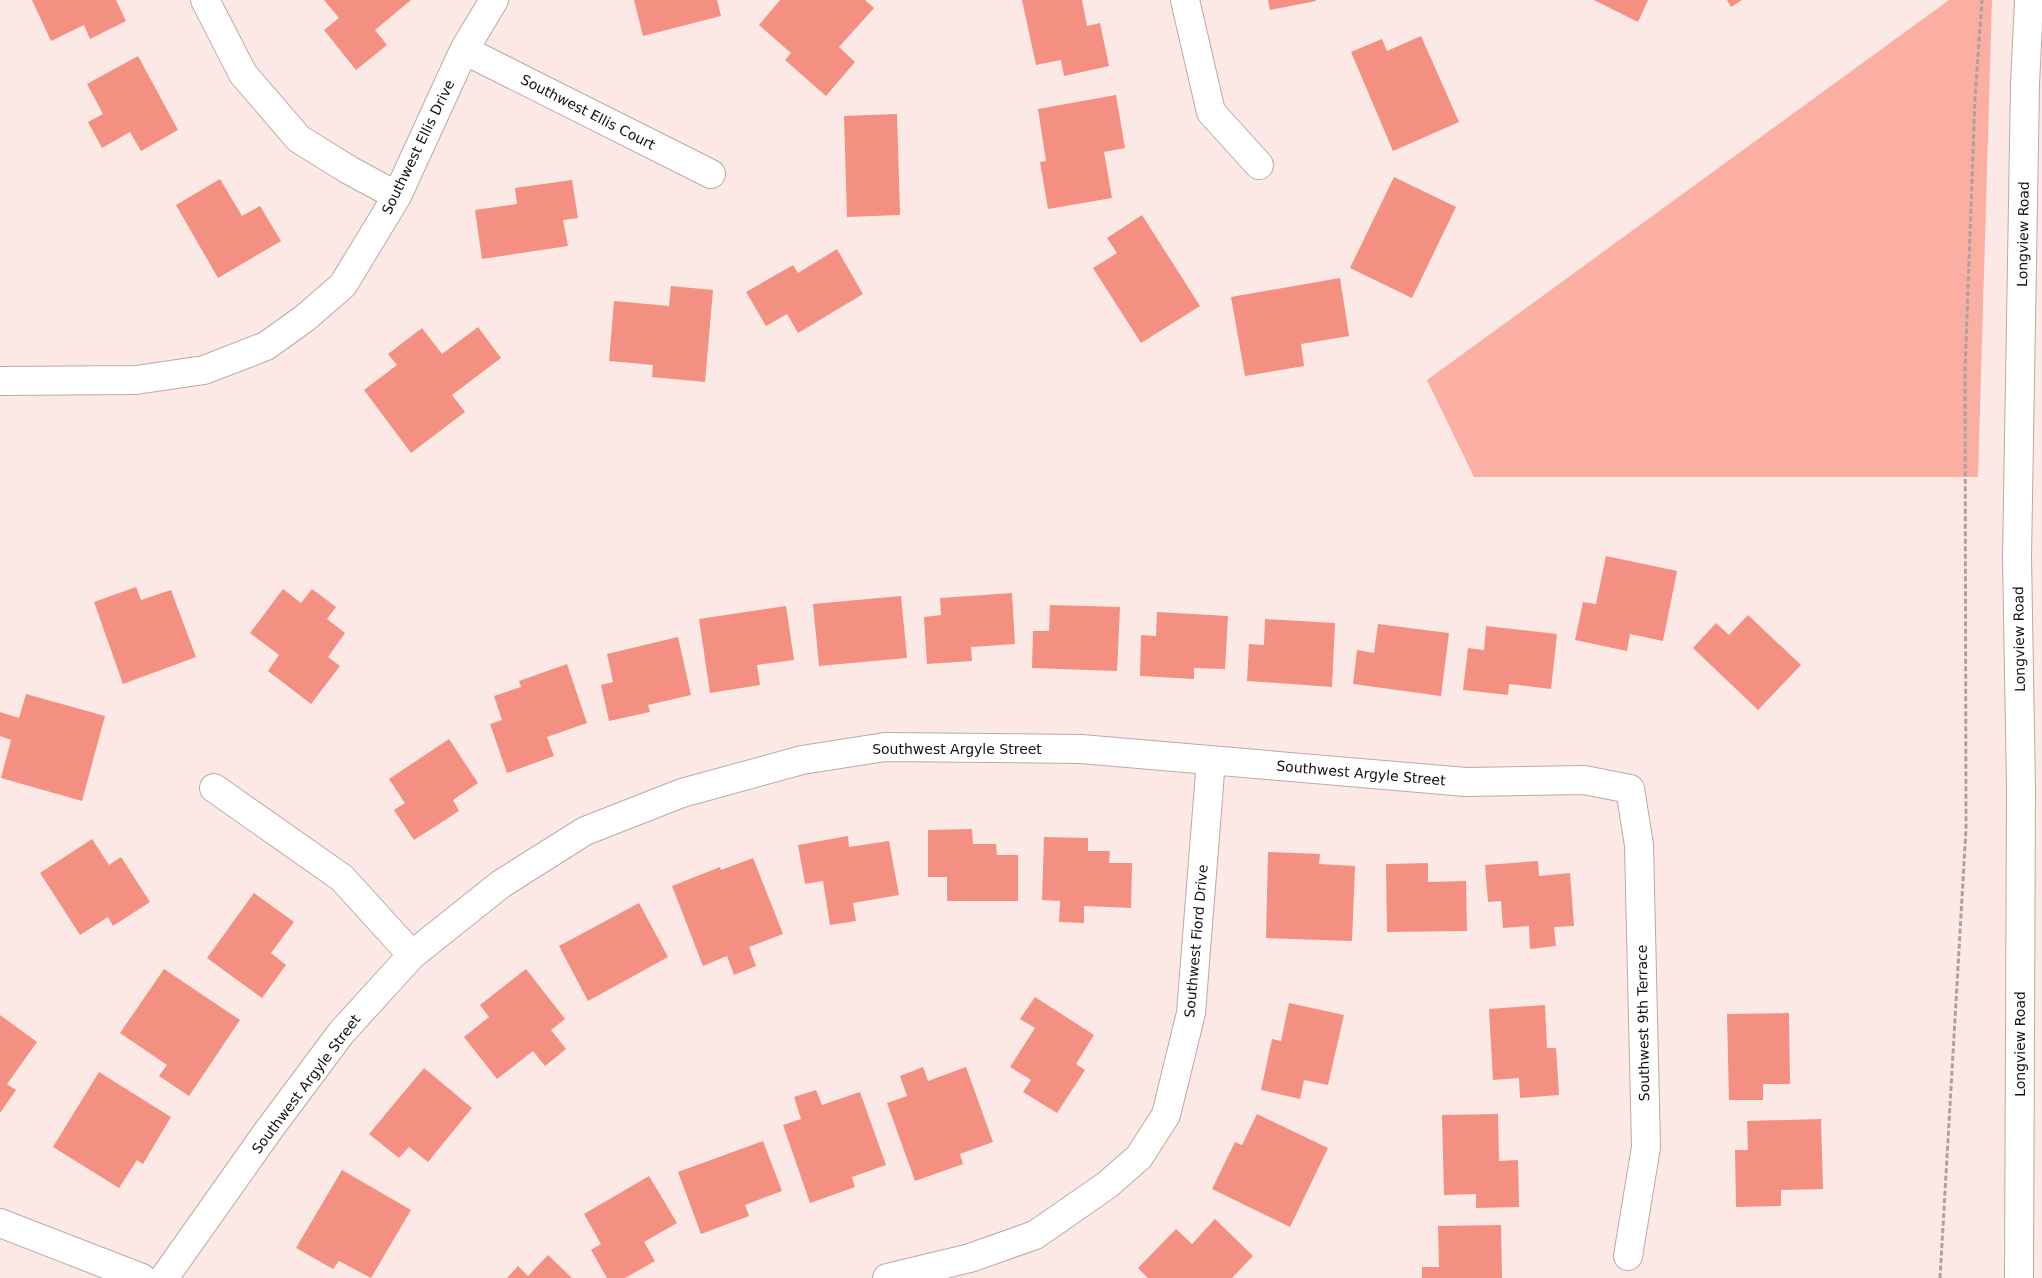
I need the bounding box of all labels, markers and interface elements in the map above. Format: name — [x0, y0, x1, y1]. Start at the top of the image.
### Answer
street label: Southwest Ellis Court — [518, 71, 658, 153]
street label: Southwest Ellis Drive — [378, 77, 458, 217]
street label: Longview Road — [2014, 181, 2032, 287]
street label: Longview Road — [2010, 586, 2028, 692]
street label: Southwest Argyle Street — [872, 741, 1042, 757]
street label: Southwest Argyle Street — [1276, 758, 1447, 788]
street label: Southwest Fiord Drive — [1181, 864, 1211, 1018]
street label: Southwest 9th Terrace — [1634, 945, 1652, 1101]
street label: Longview Road — [2012, 991, 2028, 1097]
street label: Southwest Argyle Street — [249, 1011, 364, 1157]

